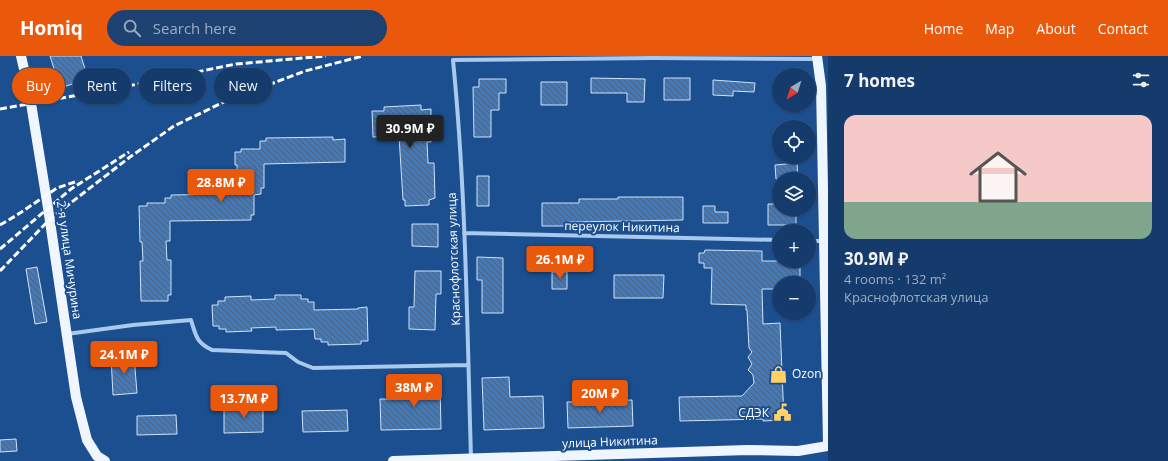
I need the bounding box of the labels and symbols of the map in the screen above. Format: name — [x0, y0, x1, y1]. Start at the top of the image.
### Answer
north arrow — [772, 68, 816, 112]
pin: 30.9M ₽ — [373, 115, 447, 149]
pin: 28.8M ₽ — [184, 169, 258, 203]
street label: Краснофлотская улица — [443, 192, 464, 326]
street label: 2-я улица Мичурина — [53, 200, 86, 320]
street label: переулок Никитина — [564, 217, 680, 236]
pin: 26.1M ₽ — [523, 246, 597, 280]
pin: 24.1M ₽ — [87, 341, 161, 375]
shop icon: Ozon — [769, 364, 789, 384]
place label: Ozon — [792, 365, 822, 382]
pin: 38M ₽ — [386, 374, 442, 408]
pin: 20M ₽ — [572, 380, 628, 414]
pin: 13.7M ₽ — [207, 385, 281, 419]
public building icon: СДЭК — [772, 403, 792, 423]
place label: СДЭК — [738, 404, 770, 421]
street label: улица Никитина — [562, 431, 658, 452]

